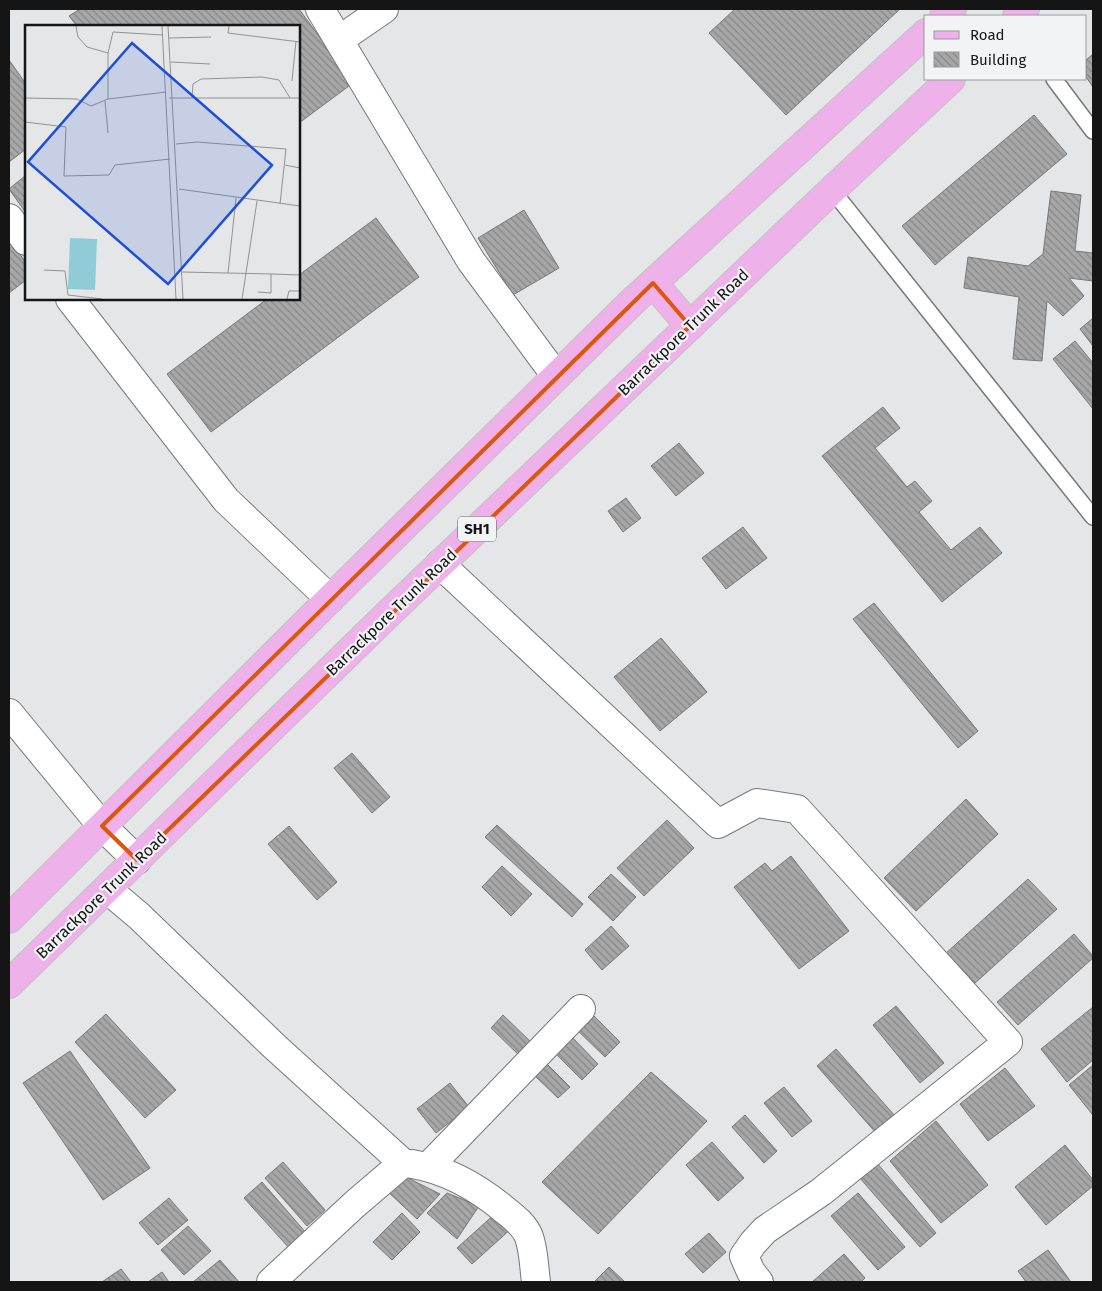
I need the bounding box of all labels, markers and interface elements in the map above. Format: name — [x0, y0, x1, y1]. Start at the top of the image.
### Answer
legend — [924, 15, 1087, 80]
inset map — [25, 25, 300, 300]
text: Road — [970, 26, 1005, 44]
text: Building — [970, 51, 1026, 69]
street label: Barrackpore Trunk Road — [614, 265, 753, 400]
road number: SH1 — [458, 516, 496, 542]
street label: Barrackpore Trunk Road — [322, 545, 461, 680]
street label: Barrackpore Trunk Road — [32, 828, 171, 963]

